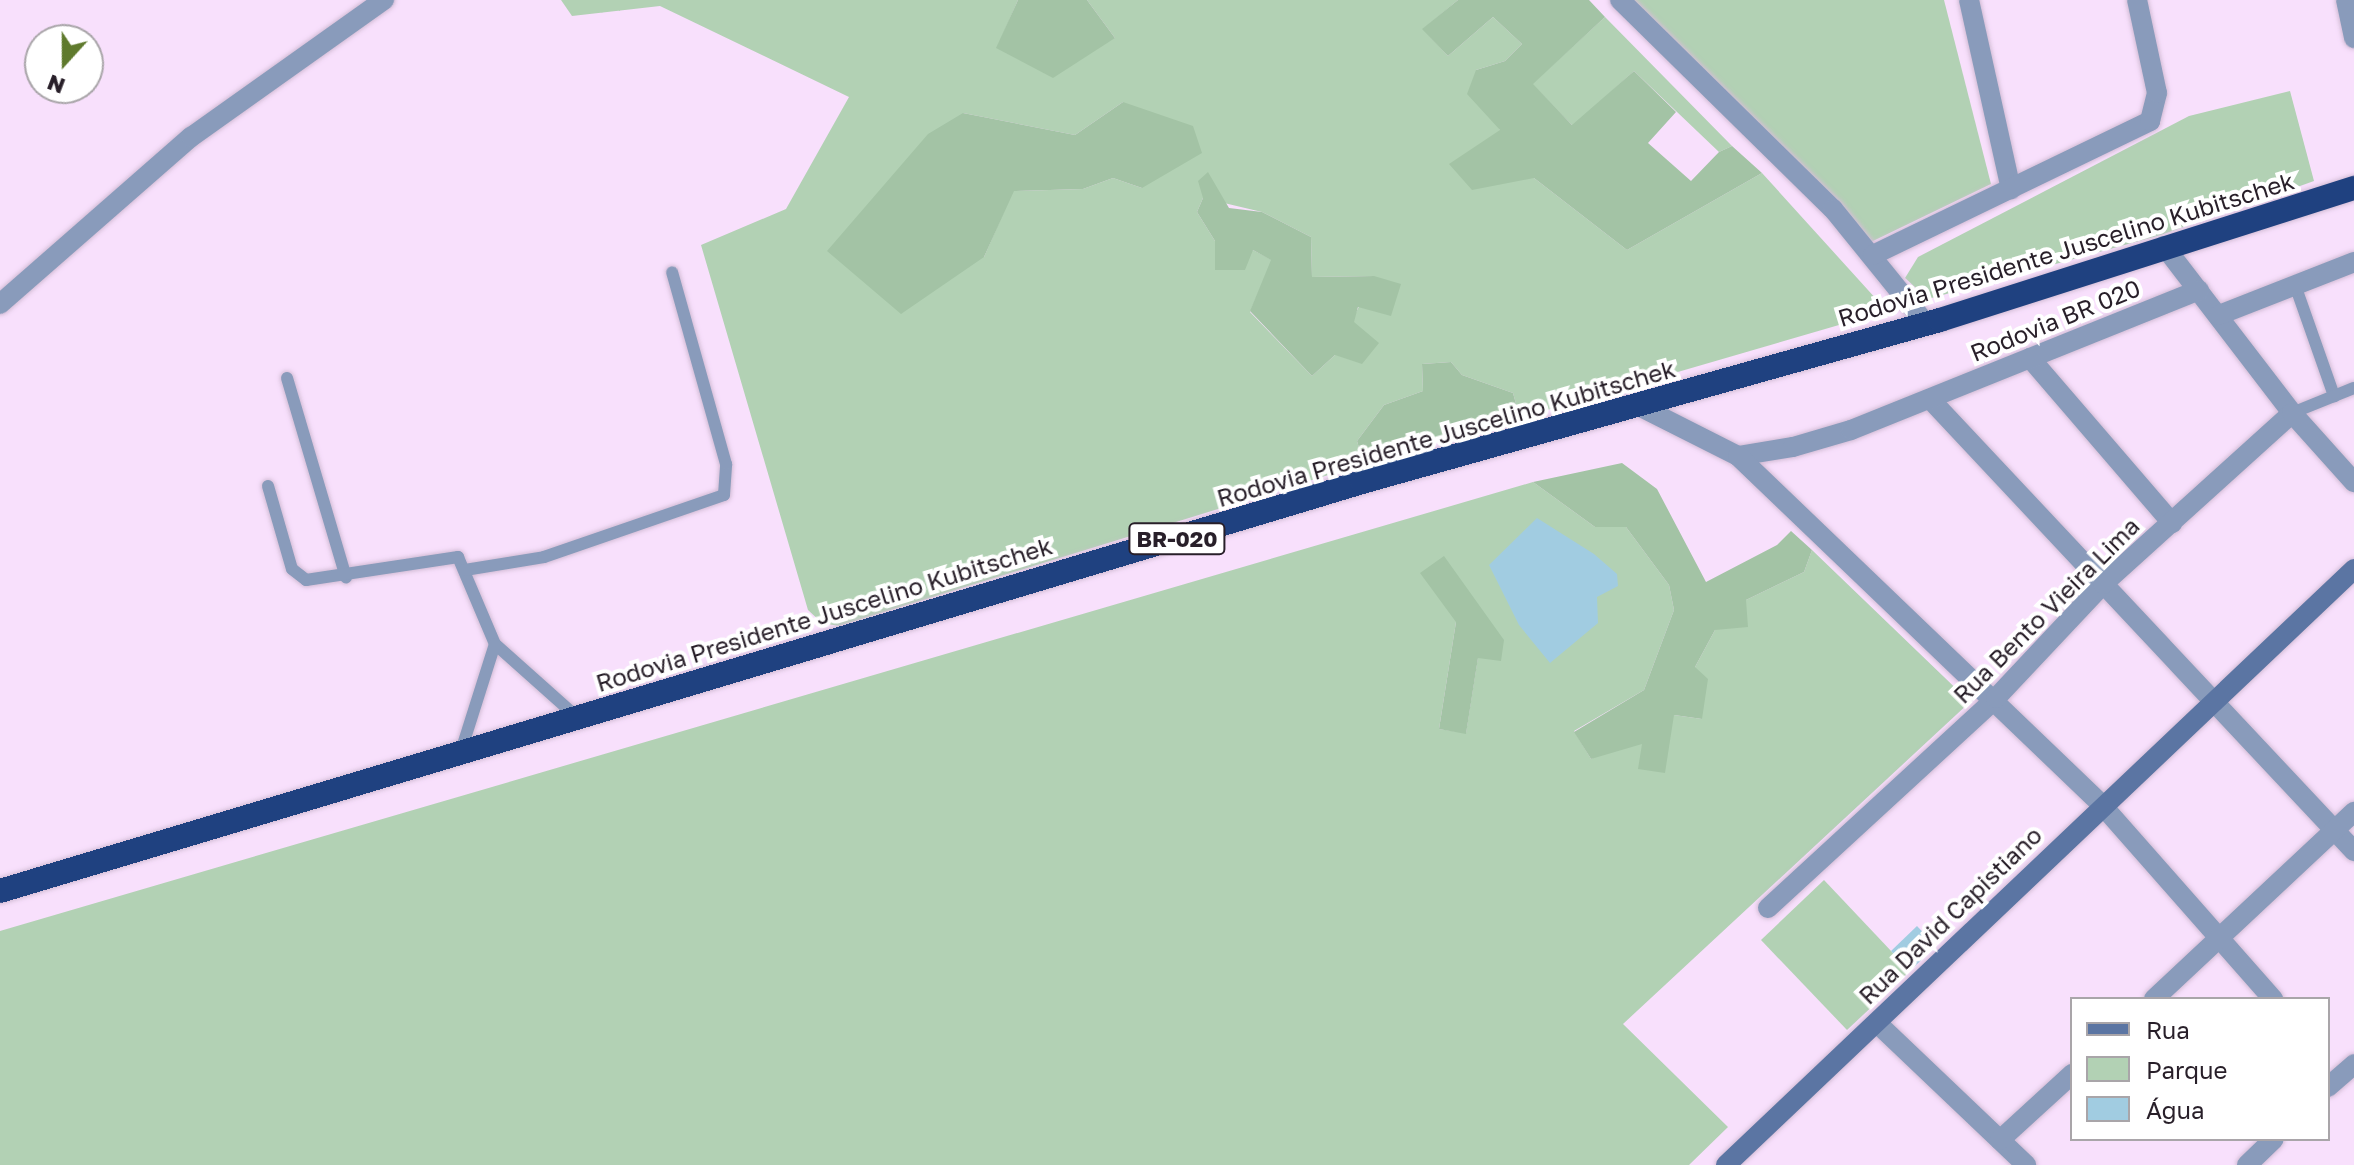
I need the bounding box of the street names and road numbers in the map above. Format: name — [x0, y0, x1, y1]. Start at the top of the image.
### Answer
street label: Rodovia Presidente Juscelino Kubitschek — [1834, 166, 2298, 332]
street label: Rodovia BR 020 — [1966, 273, 2144, 367]
street label: Rodovia Presidente Juscelino Kubitschek — [1213, 354, 1679, 512]
street label: Rua Bento Vieira Lima — [1947, 511, 2145, 709]
road number: BR-020 — [1127, 521, 1227, 557]
street label: Rodovia Presidente Juscelino Kubitschek — [592, 531, 1056, 697]
street label: Rua David Capistiano — [1853, 820, 2047, 1010]

